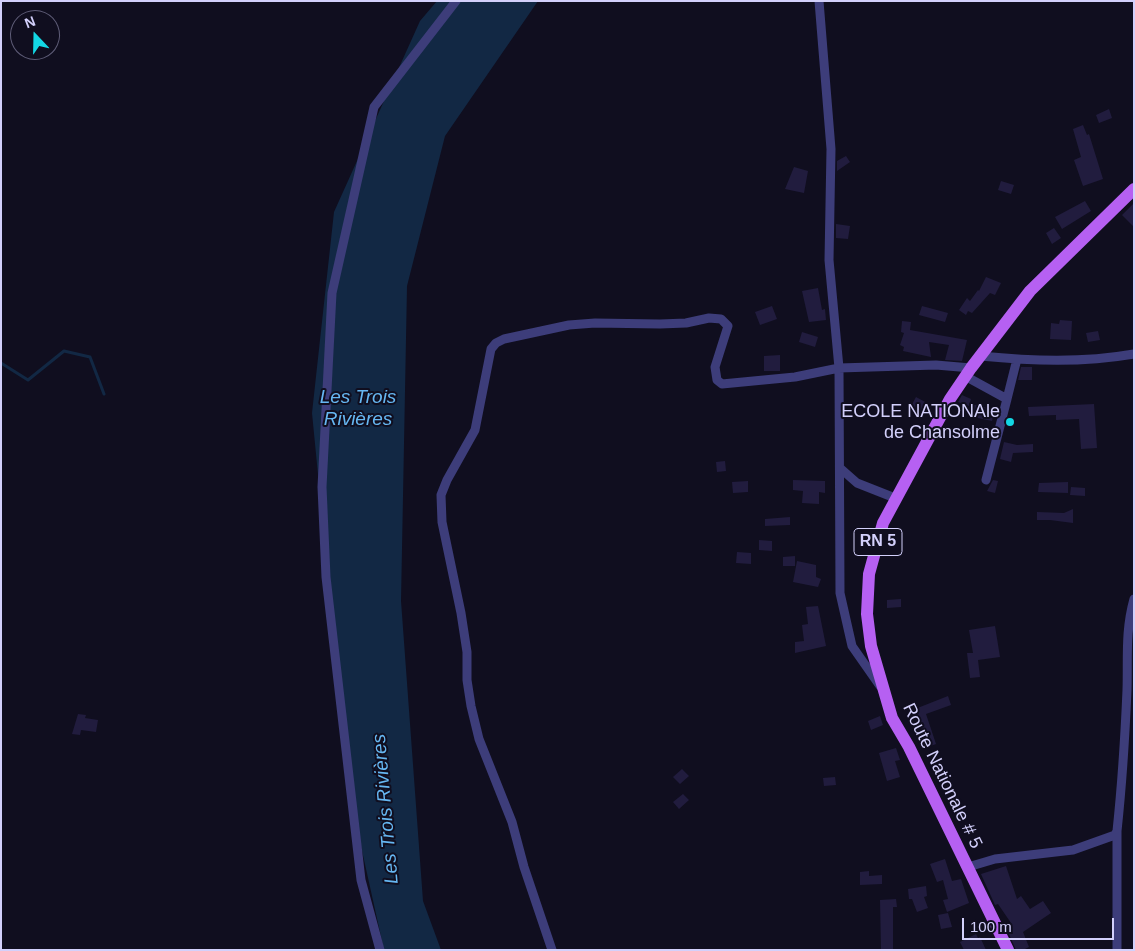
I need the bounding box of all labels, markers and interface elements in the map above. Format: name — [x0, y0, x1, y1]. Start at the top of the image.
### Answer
north arrow — [10, 10, 60, 60]
text: N — [22, 13, 38, 31]
water label: Les Trois Rivières — [320, 387, 396, 431]
place label: ECOLE NATIONAle de Chansolme — [841, 401, 1000, 444]
marker: ECOLE NATIONAle de Chansolme — [1004, 416, 1016, 428]
road number: RN 5 — [854, 528, 902, 556]
street label: Route Nationale # 5 — [897, 700, 987, 852]
water label: Les Trois Rivières — [368, 733, 404, 885]
scale bar — [965, 908, 1118, 940]
text: 100 m — [970, 918, 1012, 935]

